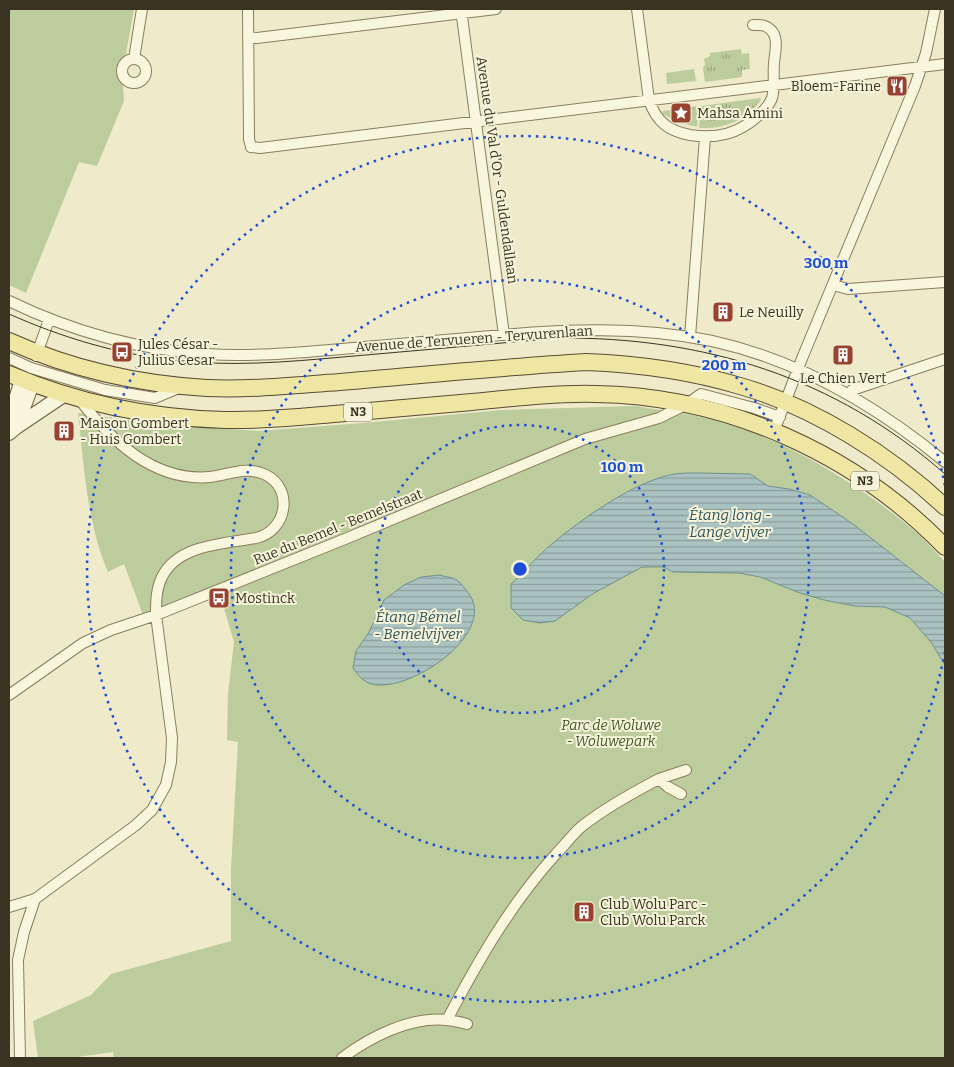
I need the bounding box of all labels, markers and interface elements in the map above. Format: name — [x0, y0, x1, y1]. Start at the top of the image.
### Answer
street label: Avenue du Val d'Or - Guldendallaan — [473, 55, 521, 285]
restaurant icon: Bloem-Farine — [885, 74, 909, 98]
place label: Bloem-Farine — [791, 78, 881, 95]
place icon: Mahsa Amini — [669, 101, 693, 125]
place label: Mahsa Amini — [697, 105, 783, 122]
text: 300 m — [804, 254, 849, 272]
building icon: Le Neuilly — [711, 300, 735, 324]
place label: Le Neuilly — [739, 304, 804, 321]
street label: Avenue de Tervueren - Tervurenlaan — [355, 322, 594, 356]
place label: Jules César - Julius Cesar — [137, 336, 218, 369]
bus stop icon: Jules César - Julius Cesar — [110, 340, 134, 364]
building icon: Le Chien Vert — [831, 343, 855, 367]
text: 200 m — [702, 356, 747, 374]
place label: Le Chien Vert — [800, 370, 886, 387]
road number: N3 — [344, 402, 372, 422]
place label: Maison Gombert - Huis Gombert — [80, 415, 189, 448]
building icon: Maison Gombert - Huis Gombert — [52, 419, 76, 443]
text: 100 m — [601, 458, 644, 476]
road number: N3 — [851, 472, 879, 491]
street label: Rue du Bemel - Bemelstraat — [251, 485, 425, 569]
water label: Étang long - Lange vijver — [689, 506, 772, 541]
centre of rings — [511, 560, 529, 578]
bus stop icon: Mostinck — [207, 586, 231, 610]
place label: Mostinck — [235, 590, 295, 607]
water label: Étang Bémel - Bemelvijver — [374, 608, 463, 643]
park label: Parc de Woluwe - Woluwepark — [561, 717, 661, 750]
place label: Club Wolu Parc - Club Wolu Parck — [600, 896, 707, 929]
building icon: Club Wolu Parc - Club Wolu Parck — [572, 900, 596, 924]

